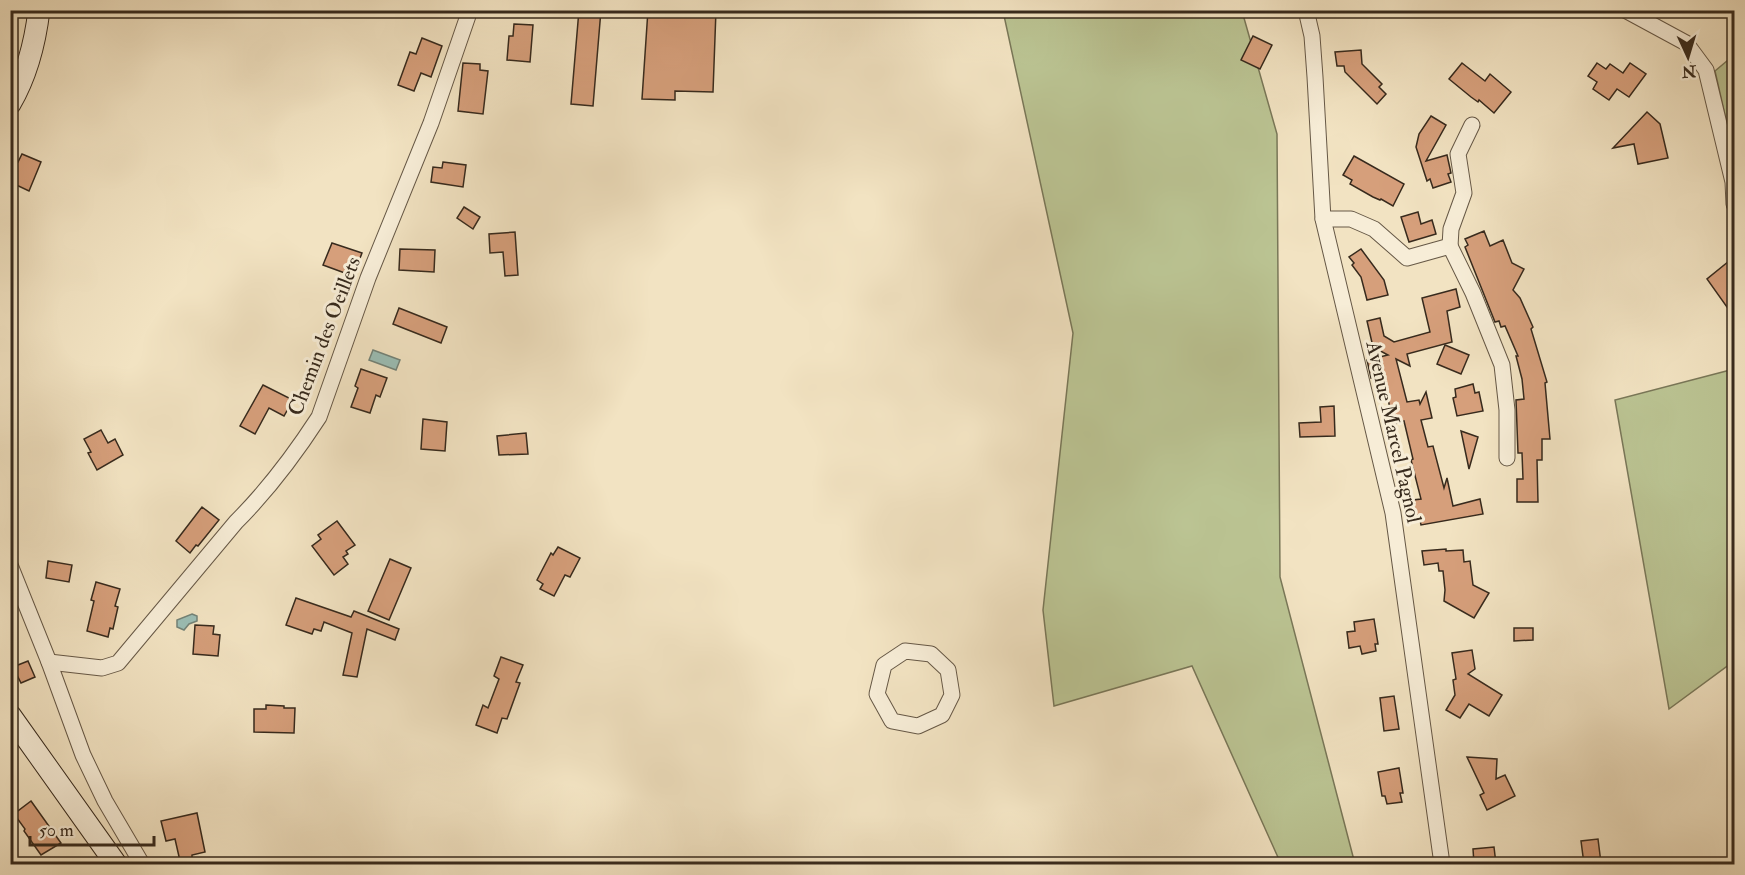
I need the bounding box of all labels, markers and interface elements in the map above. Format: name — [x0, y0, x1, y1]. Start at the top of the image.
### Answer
north arrow — [1658, 27, 1718, 87]
text: N — [1680, 60, 1698, 81]
street label: Chemin des Oeillets — [282, 253, 367, 419]
street label: Avenue Marcel Pagnol — [1359, 338, 1428, 526]
scale bar — [30, 809, 154, 847]
text: 50 m — [39, 819, 74, 842]

